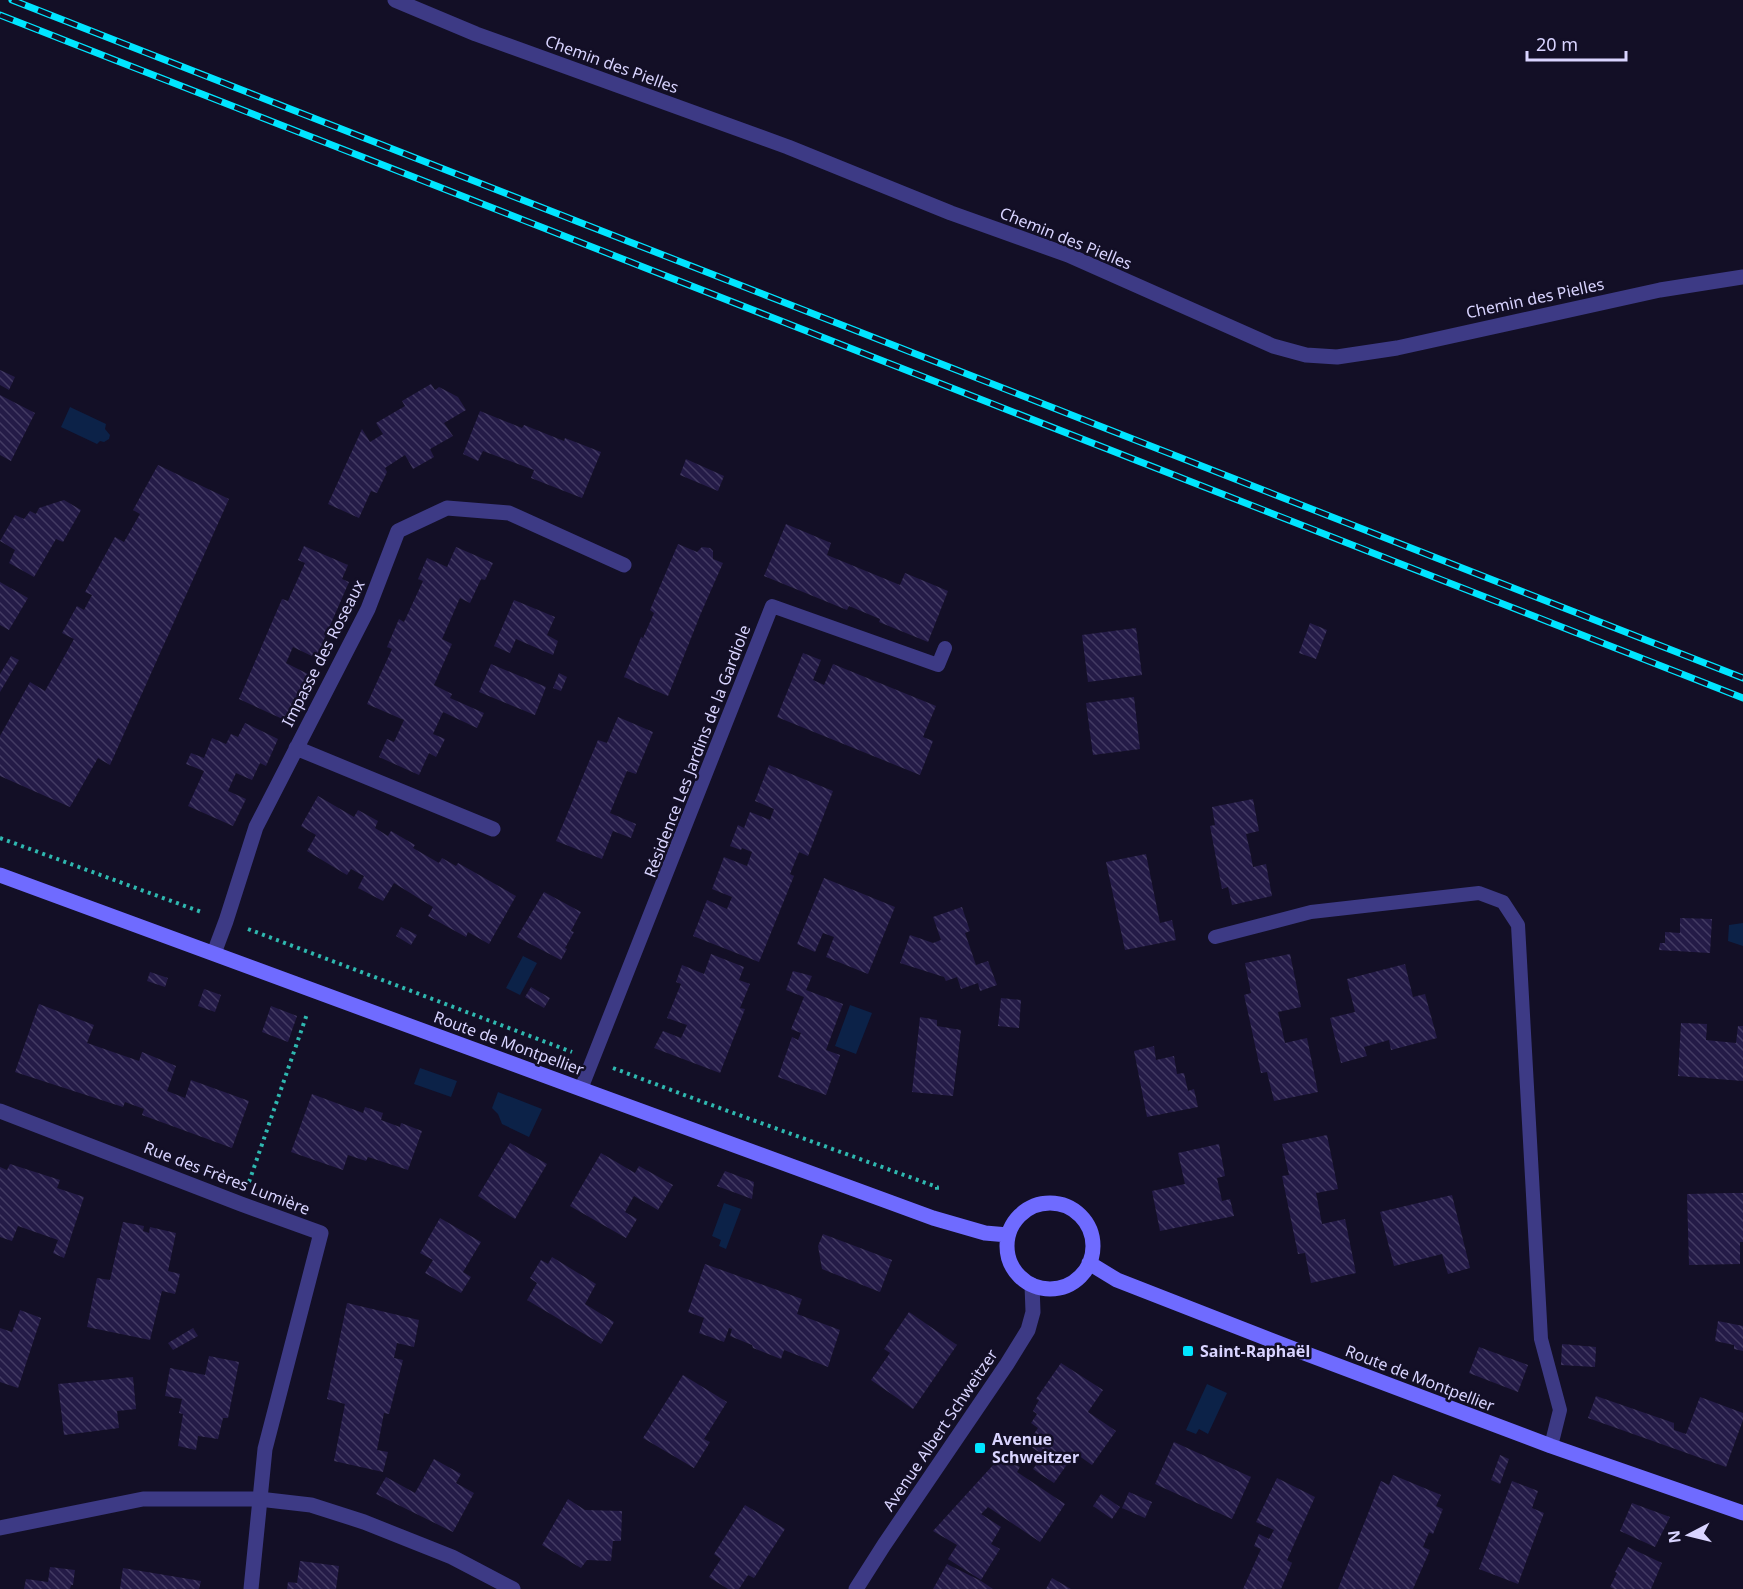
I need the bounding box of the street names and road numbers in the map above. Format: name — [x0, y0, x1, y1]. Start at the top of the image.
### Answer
street label: Chemin des Pielles — [542, 30, 682, 98]
street label: Chemin des Pielles — [997, 201, 1135, 275]
street label: Chemin des Pielles — [1464, 273, 1606, 323]
street label: Impasse des Roseaux — [276, 575, 370, 730]
street label: Résidence Les Jardins de la Gardiole — [639, 622, 755, 880]
street label: Route de Montpellier — [431, 1006, 587, 1081]
street label: Rue des Frères Lumière — [141, 1136, 313, 1220]
street label: Route de Montpellier — [1342, 1339, 1498, 1417]
street label: Avenue Albert Schweitzer — [877, 1344, 1003, 1515]

